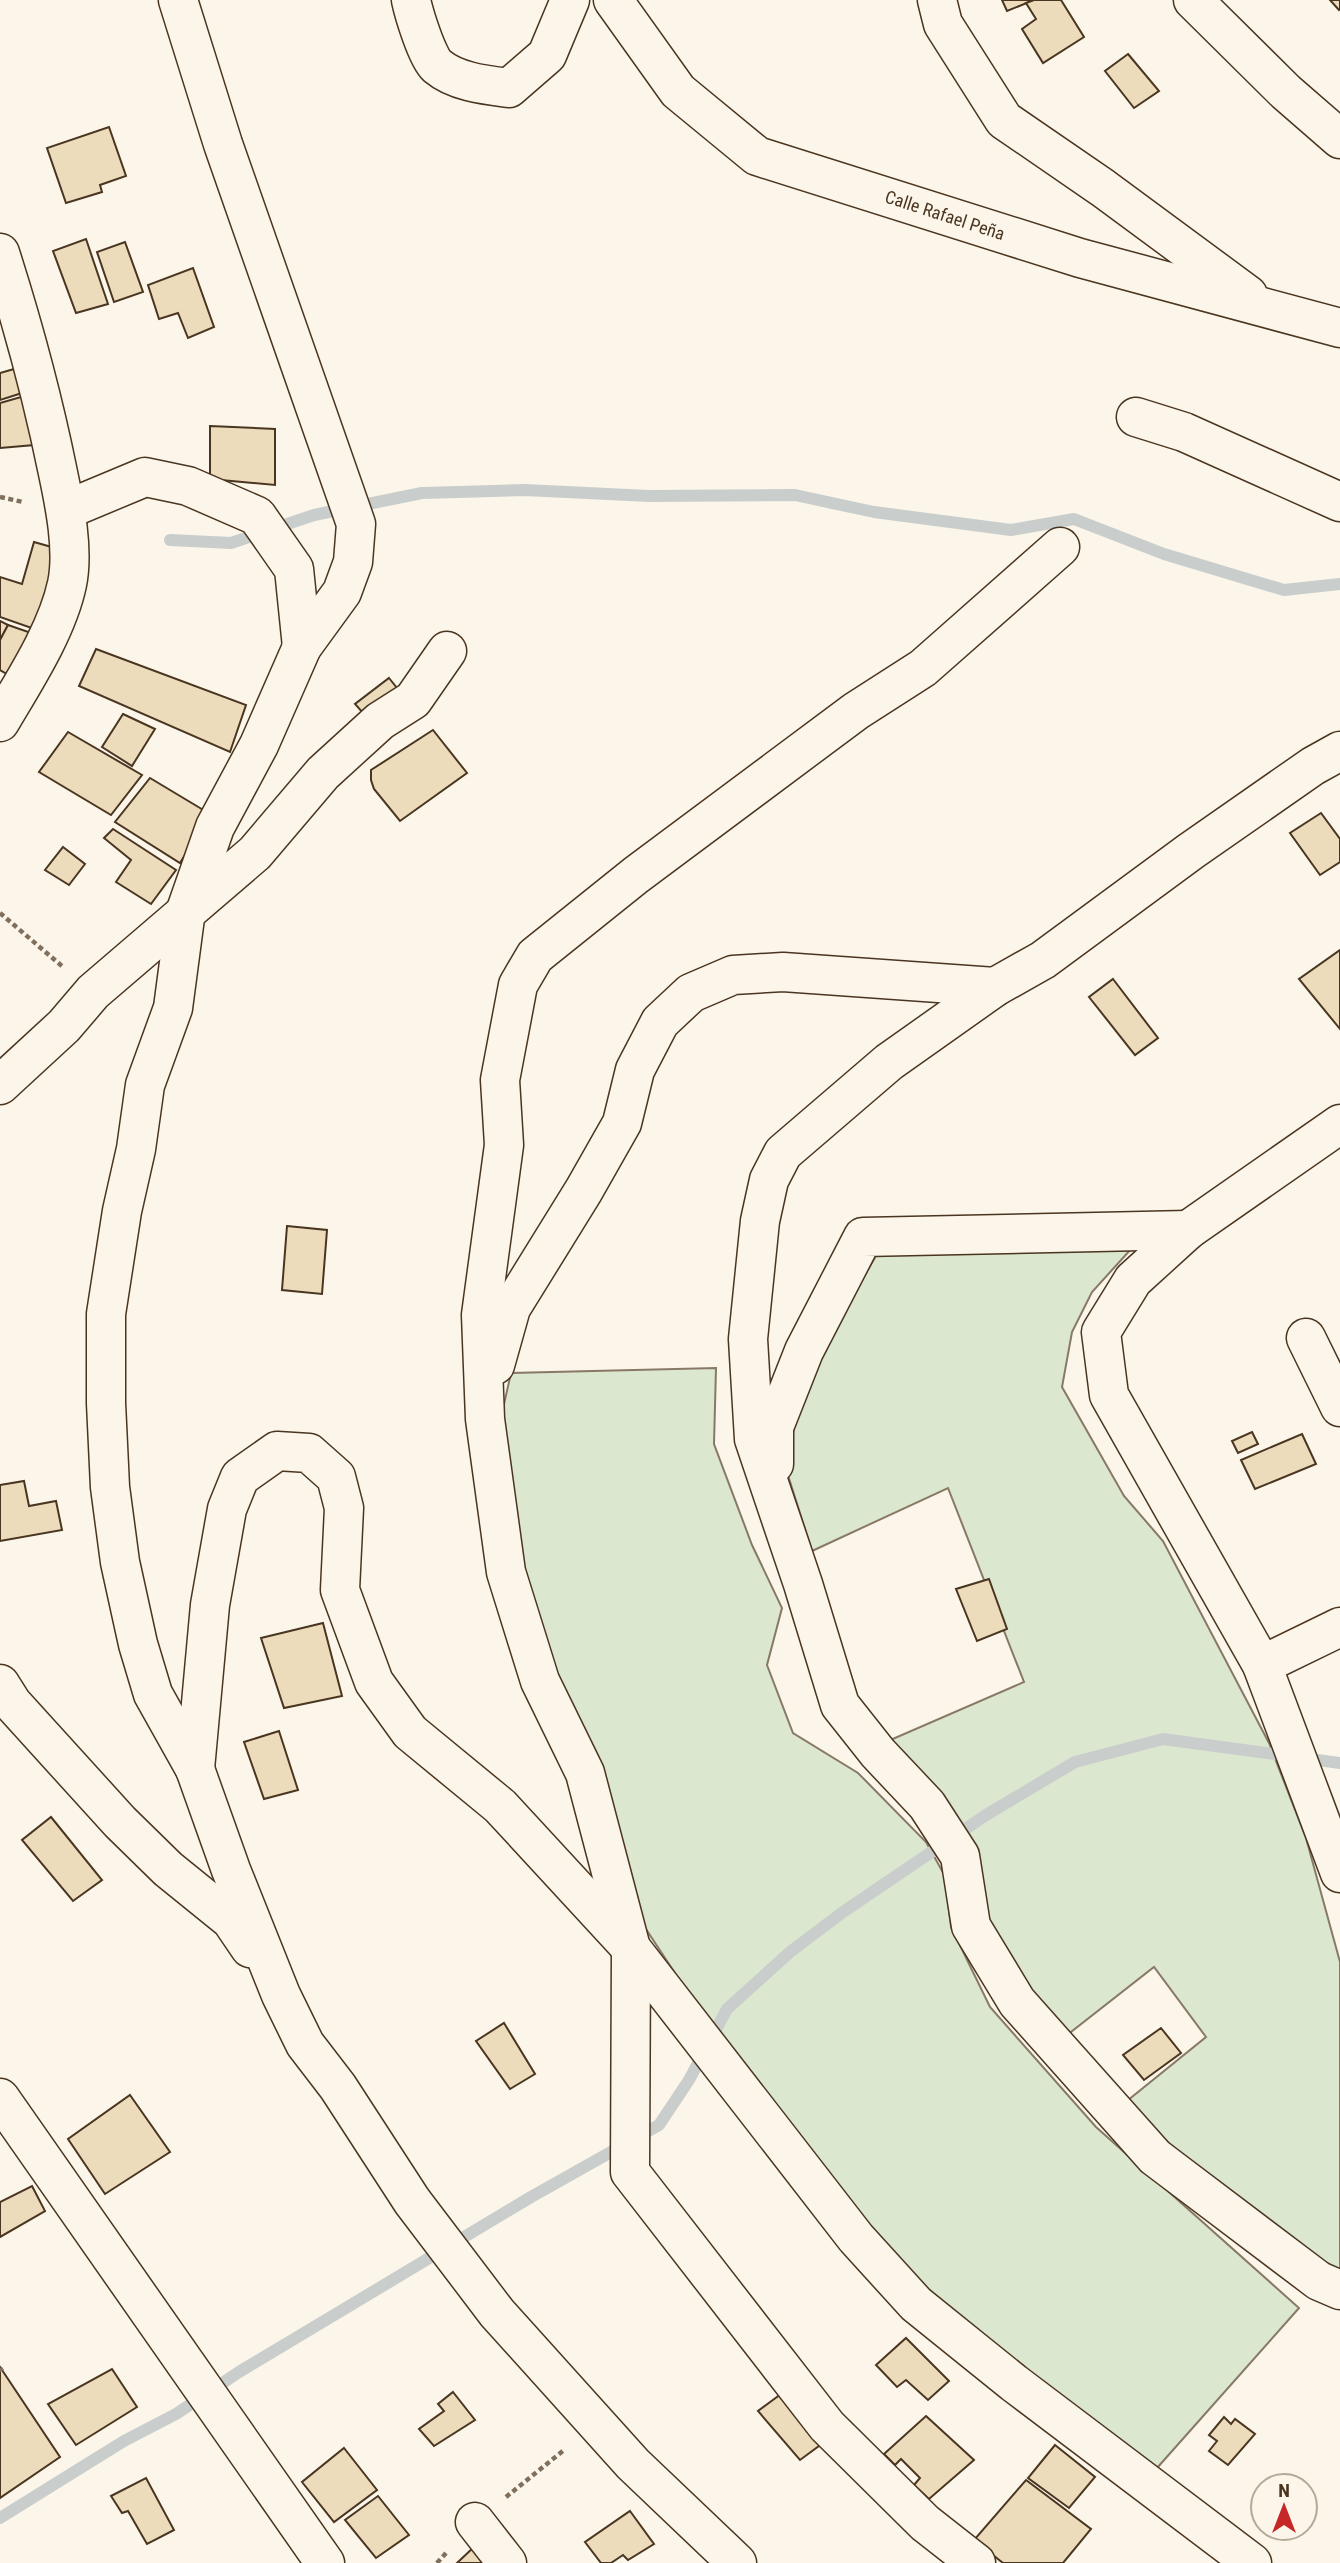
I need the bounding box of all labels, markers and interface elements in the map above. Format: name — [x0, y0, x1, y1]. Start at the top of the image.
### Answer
street label: Calle Rafael Peña — [883, 186, 1007, 244]
north arrow — [1249, 2472, 1319, 2542]
text: N — [1278, 2479, 1290, 2502]

